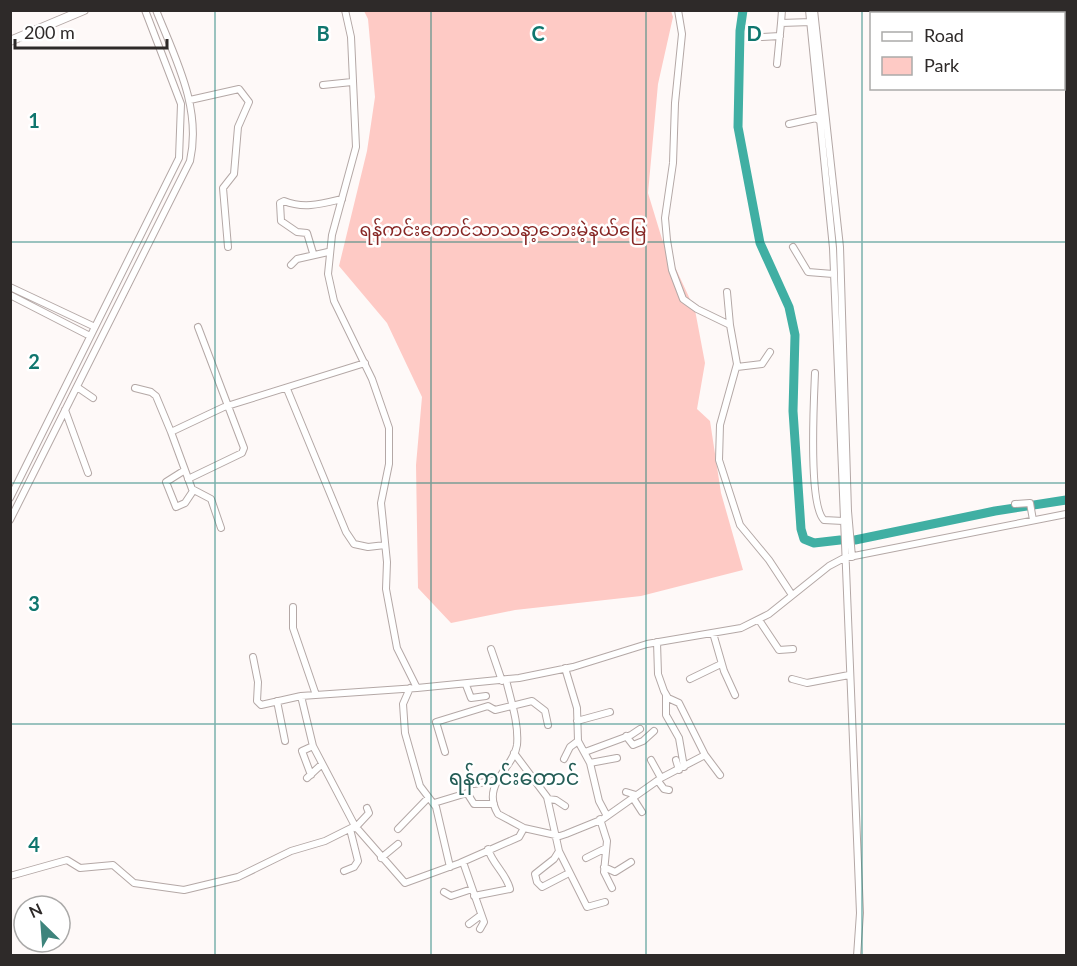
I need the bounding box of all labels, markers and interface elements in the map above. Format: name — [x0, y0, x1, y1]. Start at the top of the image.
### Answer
scale bar — [15, 12, 166, 50]
legend — [870, 12, 1065, 90]
text: 200 m — [24, 21, 75, 43]
text: B — [316, 21, 330, 45]
text: C — [531, 21, 545, 45]
text: D — [746, 21, 762, 45]
text: Road — [924, 24, 964, 46]
text: Park — [924, 54, 960, 76]
text: 1 — [28, 108, 40, 132]
park label: ရန်ကင်းတောင်သာသနာ့ဘေးမဲ့နယ်မြေ — [360, 217, 646, 245]
text: 2 — [28, 349, 40, 373]
text: 3 — [28, 591, 40, 615]
district label: ရန်ကင်းတောင် — [449, 762, 579, 795]
text: 4 — [28, 832, 40, 856]
north arrow — [12, 894, 72, 954]
text: N — [26, 899, 45, 921]

